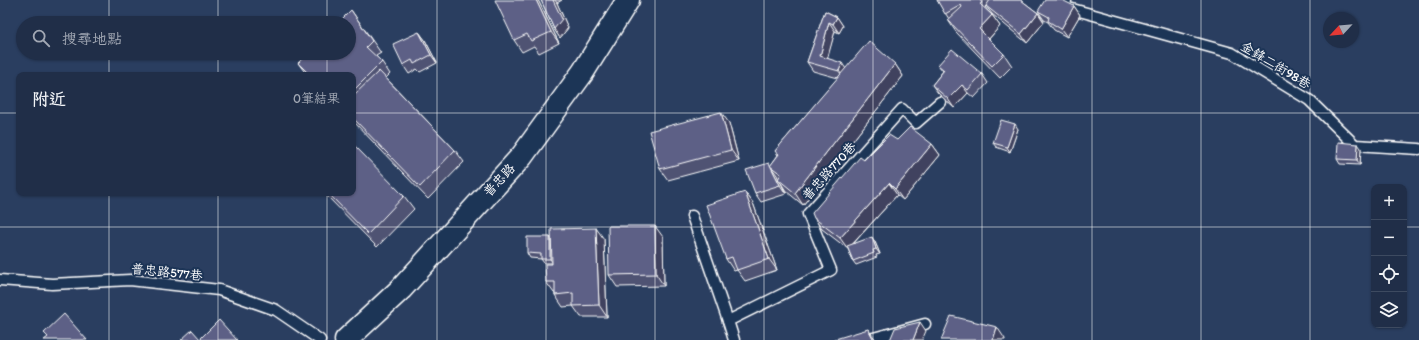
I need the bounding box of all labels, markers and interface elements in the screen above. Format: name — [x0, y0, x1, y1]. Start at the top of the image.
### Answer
north arrow — [1323, 12, 1359, 48]
search box — [16, 16, 356, 60]
icon: search — [30, 27, 52, 49]
text: 搜尋地點 — [62, 30, 122, 48]
street label: 金鋒二街98巷 — [1238, 38, 1314, 92]
text: 附近 — [32, 89, 66, 109]
text: 0筆結果 — [293, 91, 340, 106]
street label: 普忠路770巷 — [799, 139, 859, 203]
street label: 普忠路 — [480, 161, 518, 199]
map controls — [1371, 184, 1407, 328]
button: + — [1371, 184, 1407, 220]
button: − — [1371, 220, 1407, 256]
button: locate — [1371, 256, 1407, 292]
street label: 普忠路577巷 — [131, 261, 203, 283]
button: layers — [1371, 292, 1407, 328]

